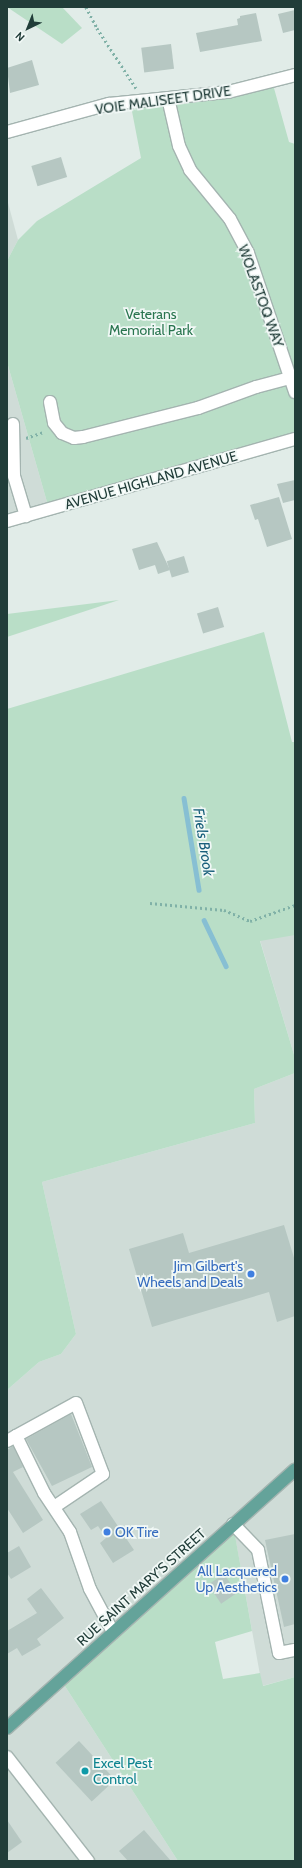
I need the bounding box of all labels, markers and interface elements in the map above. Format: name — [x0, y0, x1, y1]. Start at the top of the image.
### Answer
north arrow — [8, 8, 48, 48]
text: N — [12, 29, 27, 45]
street label: VOIE MALISEET DRIVE — [94, 82, 232, 118]
street label: WOLASTOQ WAY — [235, 242, 287, 350]
park label: Veterans Memorial Park — [109, 306, 193, 338]
street label: AVENUE HIGHLAND AVENUE — [63, 447, 239, 513]
water label: Friels Brook — [189, 807, 217, 877]
place label: Jim Gilbert's Wheels and Deals — [137, 1258, 243, 1290]
marker: Jim Gilbert's Wheels and Deals — [246, 1269, 256, 1279]
place label: OK Tire — [115, 1524, 159, 1540]
street label: RUE SAINT MARY'S STREET — [73, 1525, 209, 1649]
marker: OK Tire — [102, 1527, 112, 1537]
place label: All Lacquered Up Aesthetics — [195, 1563, 277, 1596]
marker: All Lacquered Up Aesthetics — [280, 1574, 290, 1584]
place label: Excel Pest Control — [93, 1755, 153, 1788]
marker: Excel Pest Control — [80, 1766, 90, 1776]

